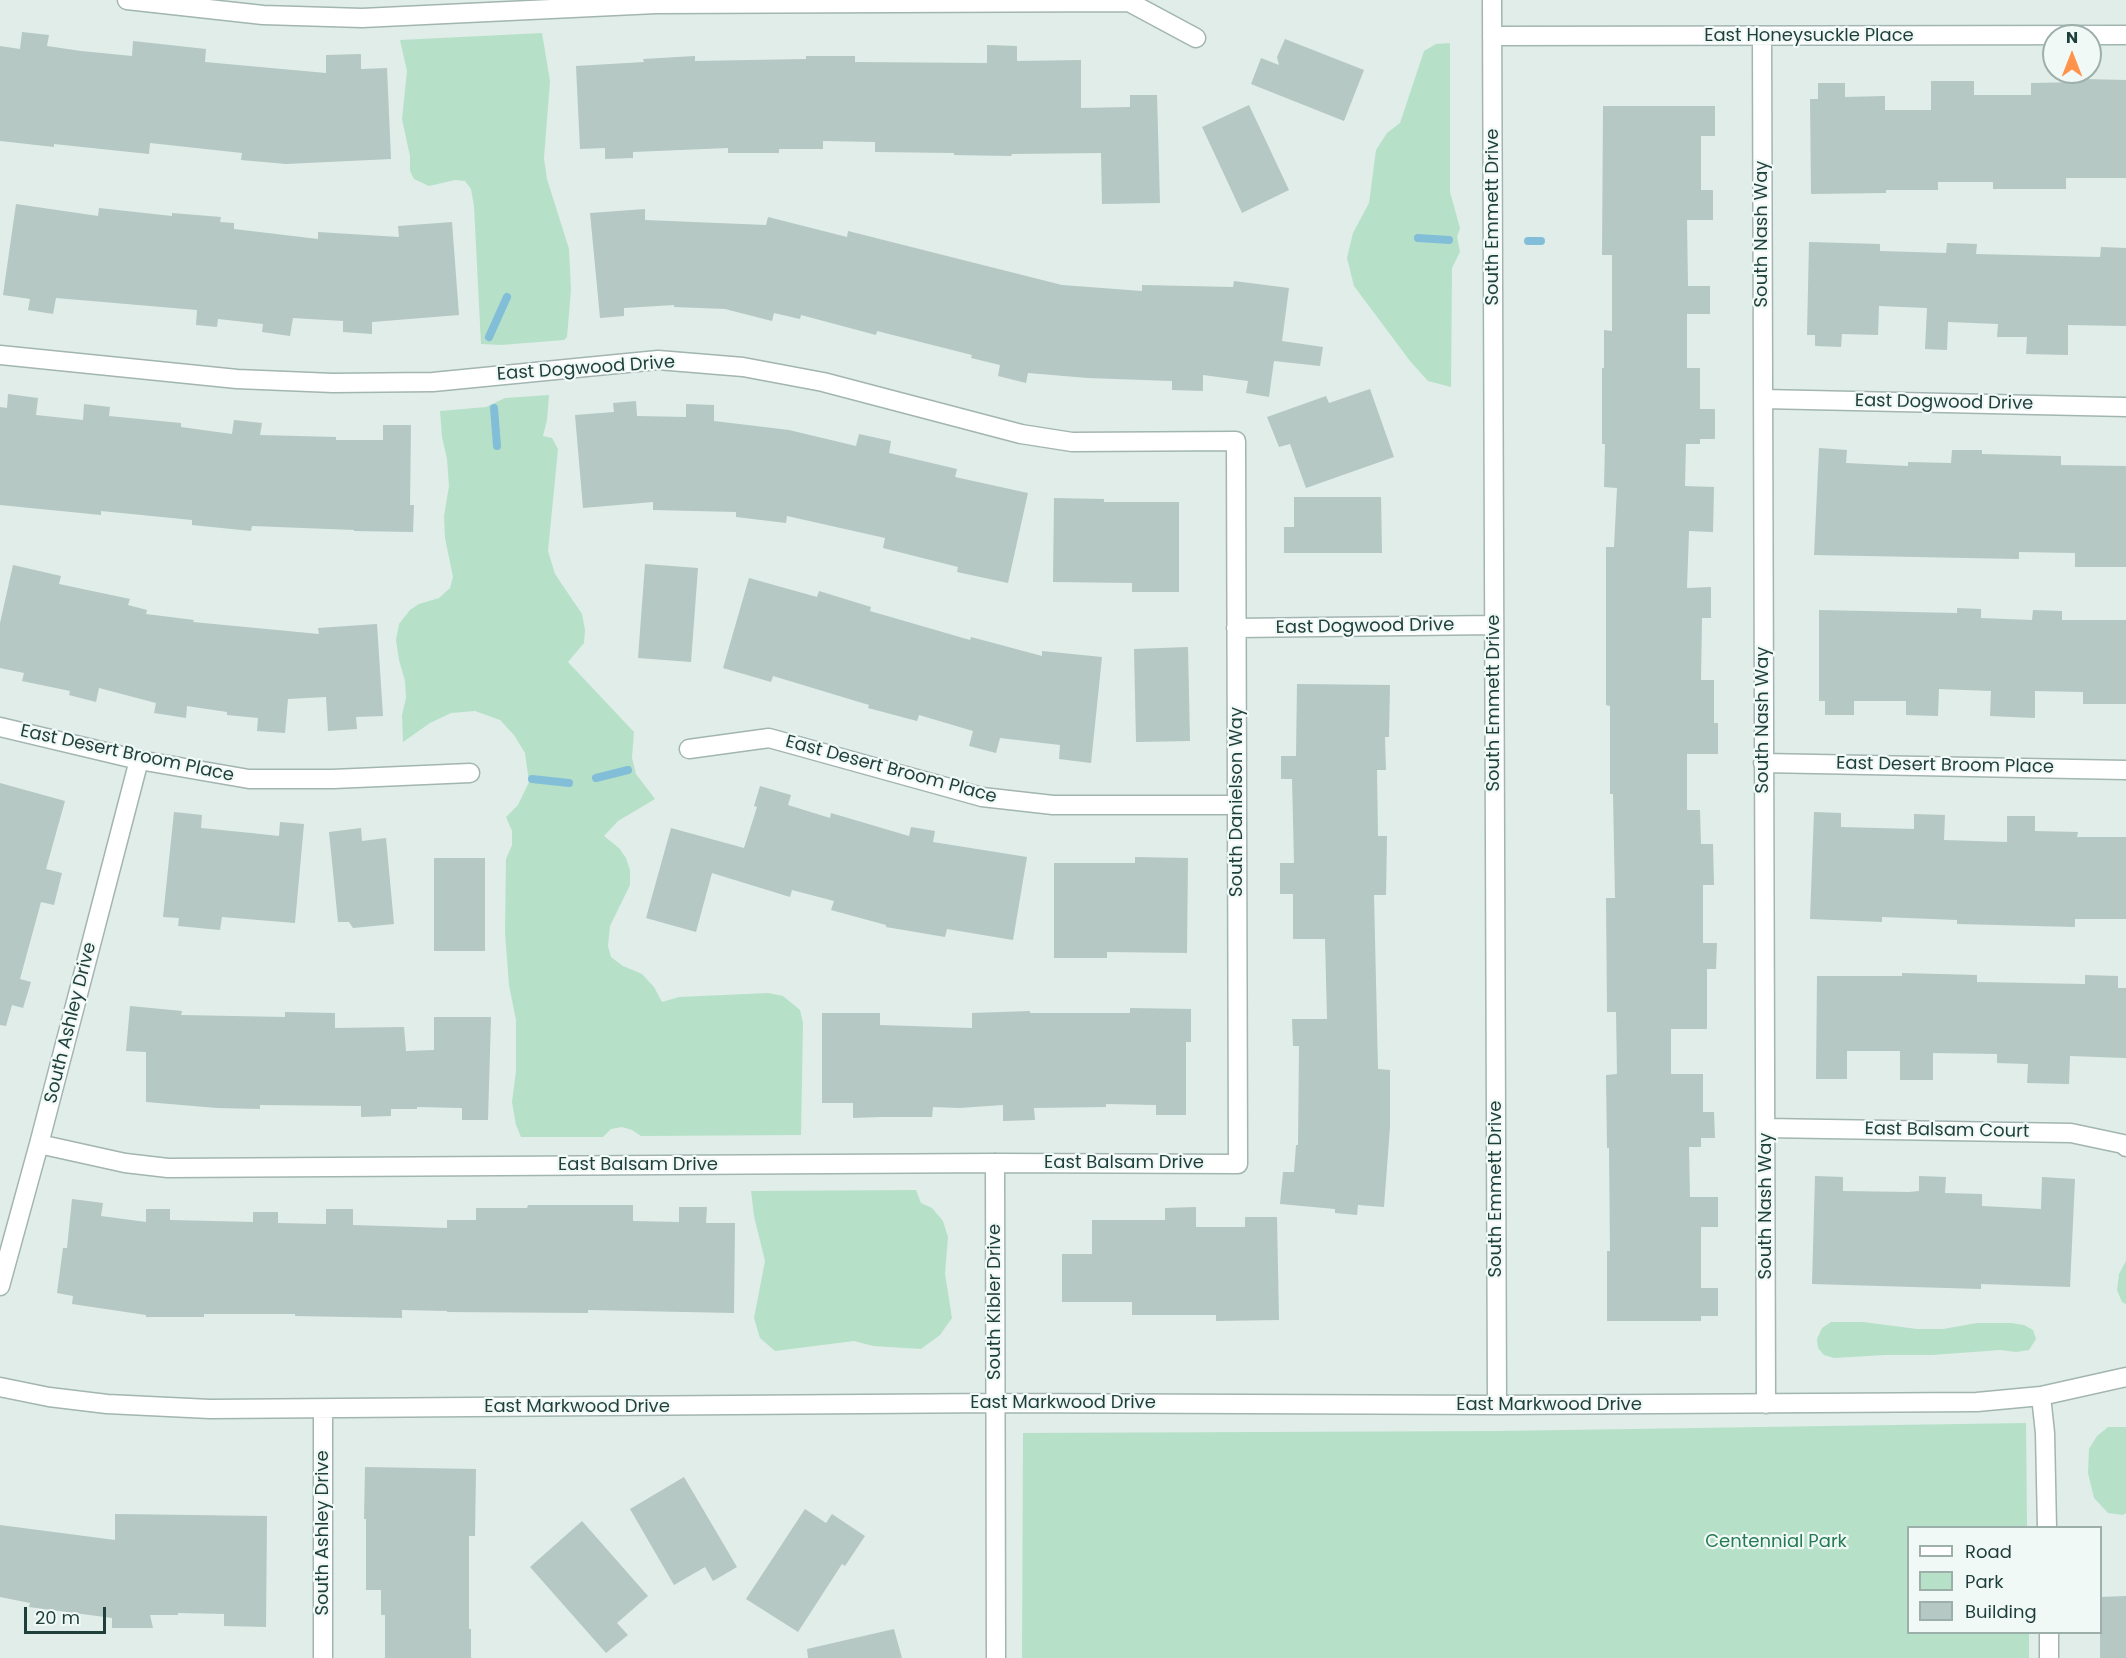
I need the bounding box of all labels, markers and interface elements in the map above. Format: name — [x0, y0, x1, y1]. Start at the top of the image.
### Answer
north arrow — [2042, 24, 2102, 84]
street label: East Honeysuckle Place — [1704, 25, 1914, 47]
text: N — [2066, 26, 2078, 49]
street label: South Emmett Drive — [1482, 129, 1504, 305]
street label: South Nash Way — [1751, 161, 1773, 307]
street label: East Dogwood Drive — [496, 352, 676, 386]
street label: East Dogwood Drive — [1855, 391, 2033, 415]
street label: East Dogwood Drive — [1276, 615, 1454, 639]
street label: South Emmett Drive — [1483, 615, 1505, 791]
street label: South Nash Way — [1752, 647, 1774, 793]
street label: South Danielson Way — [1226, 707, 1248, 897]
street label: East Desert Broom Place — [18, 721, 236, 787]
street label: East Desert Broom Place — [783, 731, 999, 809]
street label: East Desert Broom Place — [1836, 753, 2054, 779]
street label: South Ashley Drive — [41, 940, 101, 1106]
street label: South Emmett Drive — [1485, 1101, 1507, 1277]
street label: East Balsam Court — [1864, 1119, 2030, 1143]
street label: South Nash Way — [1755, 1133, 1777, 1279]
street label: East Balsam Drive — [1044, 1152, 1204, 1174]
street label: East Balsam Drive — [558, 1154, 718, 1176]
street label: South Kibler Drive — [984, 1224, 1006, 1380]
street label: East Markwood Drive — [970, 1392, 1156, 1414]
street label: East Markwood Drive — [1456, 1394, 1642, 1416]
street label: East Markwood Drive — [484, 1396, 670, 1418]
street label: South Ashley Drive — [312, 1450, 334, 1616]
legend — [1907, 1526, 2102, 1634]
park label: Centennial Park — [1705, 1531, 1847, 1553]
text: Road — [1965, 1539, 2012, 1564]
text: Park — [1965, 1569, 2004, 1594]
scale bar — [27, 1595, 110, 1633]
text: Building — [1965, 1599, 2037, 1624]
text: 20 m — [35, 1605, 80, 1630]

